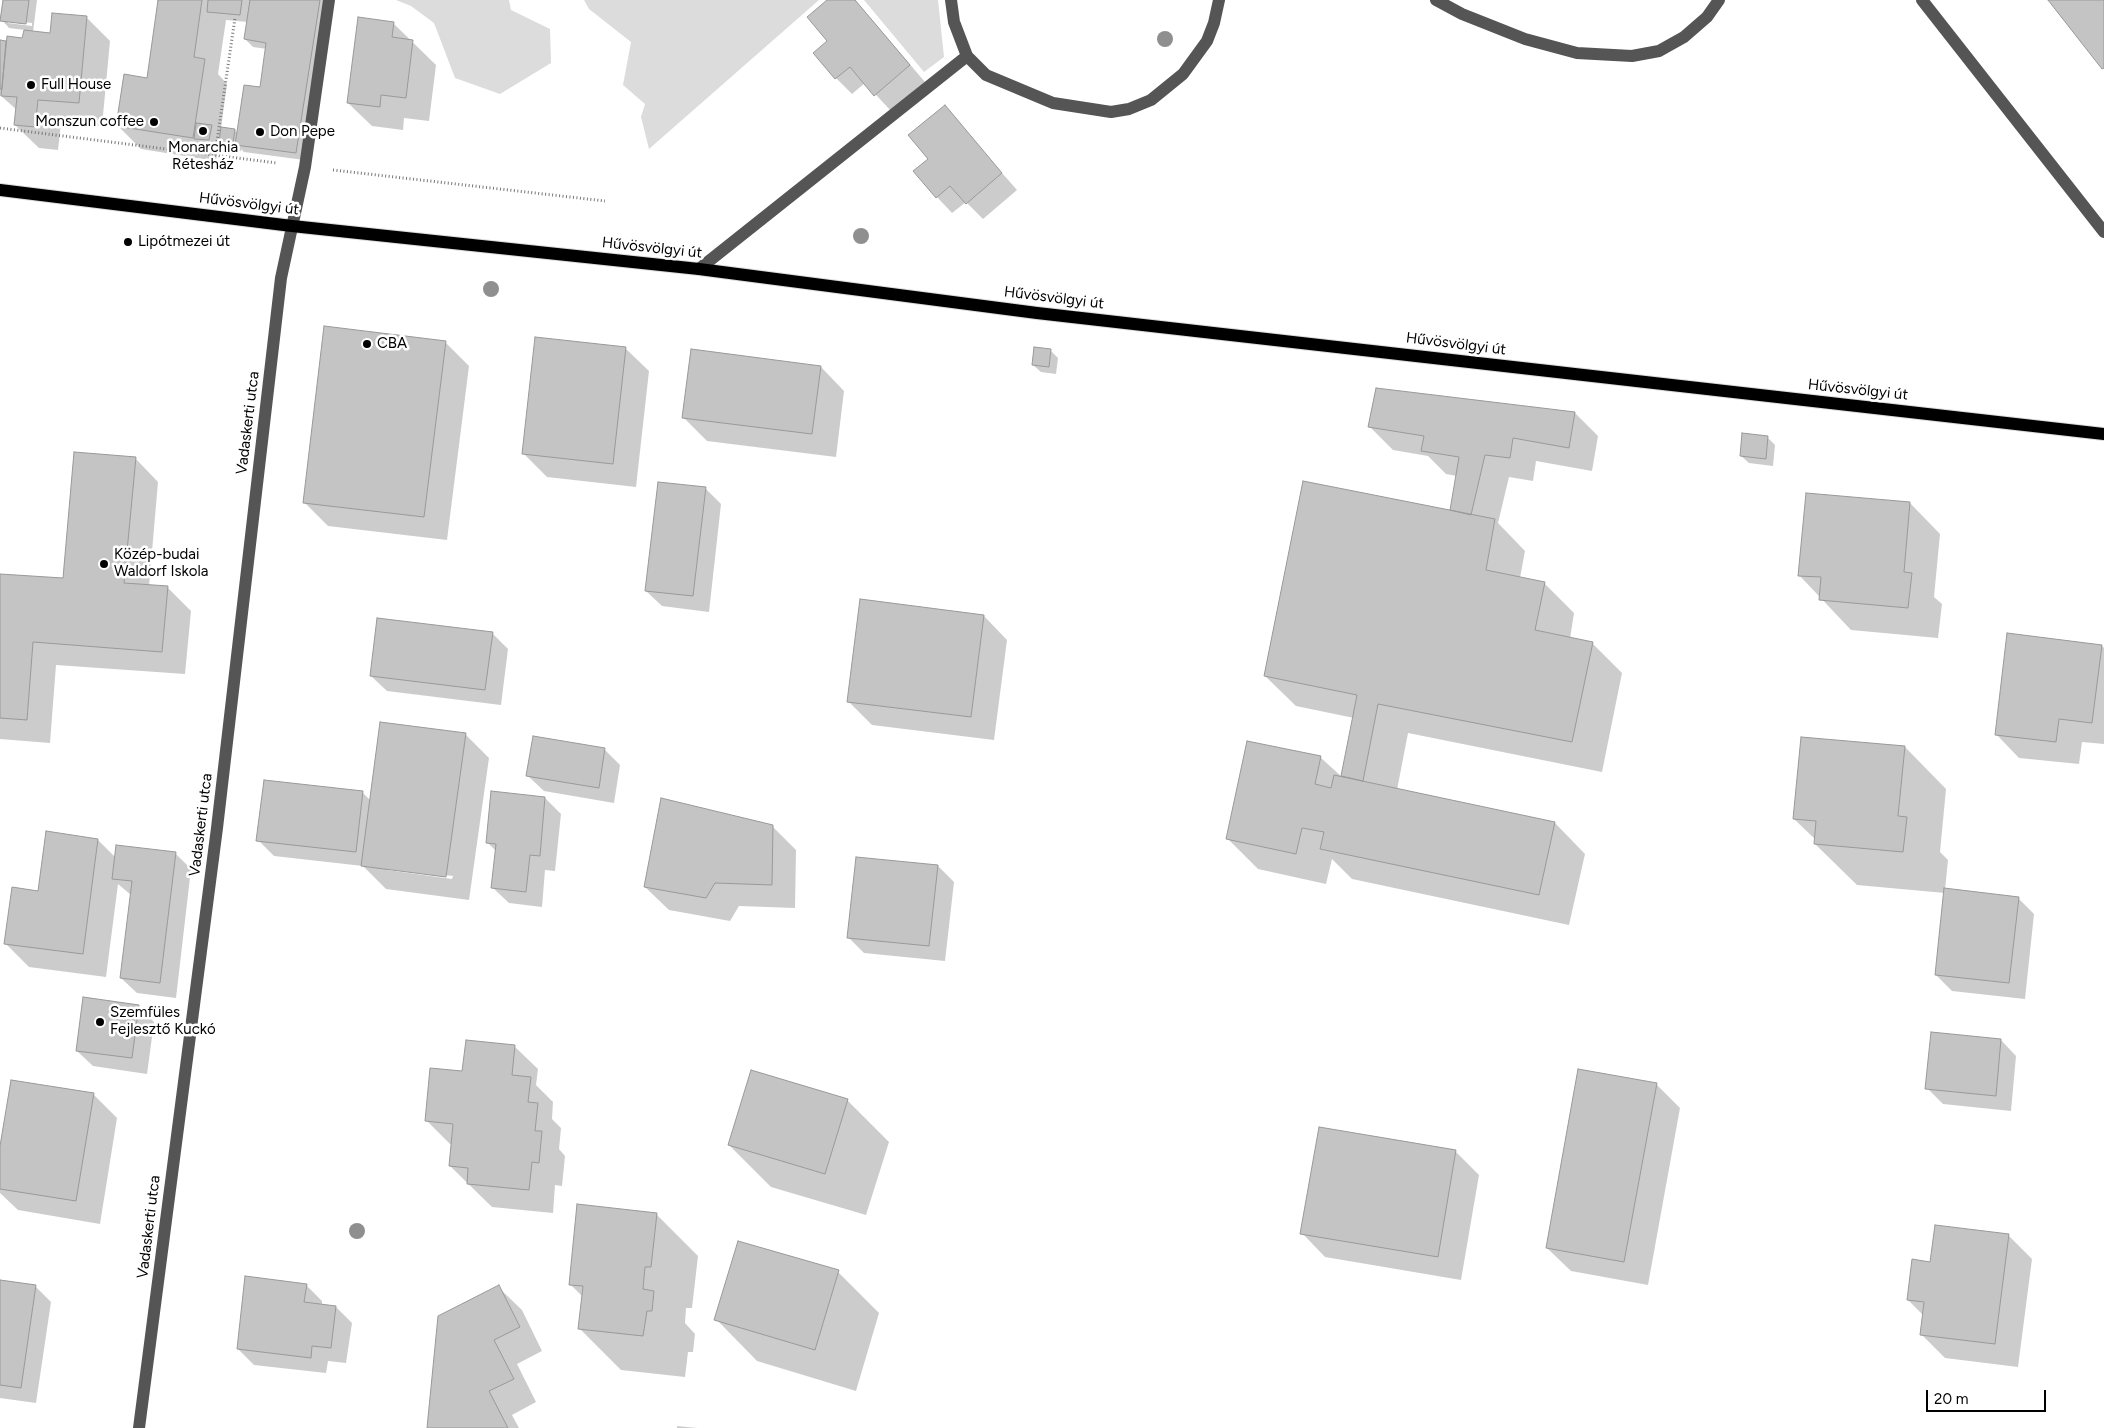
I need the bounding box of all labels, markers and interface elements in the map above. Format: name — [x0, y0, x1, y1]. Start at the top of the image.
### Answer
place label: Full House — [41, 76, 111, 94]
marker: Full House — [25, 79, 37, 91]
place label: Monszun coffee — [35, 113, 144, 131]
marker: Monszun coffee — [148, 116, 160, 128]
place label: Don Pepe — [270, 123, 335, 141]
marker: Monarchia Rétesház — [197, 125, 209, 137]
marker: Don Pepe — [254, 126, 266, 138]
place label: Monarchia Rétesház — [168, 139, 238, 174]
street label: Hűvösvölgyi út — [198, 189, 300, 219]
place label: Lipótmezei út — [138, 233, 230, 251]
street label: Hűvösvölgyi út — [601, 234, 703, 262]
marker: Lipótmezei út — [122, 236, 134, 248]
street label: Hűvösvölgyi út — [1003, 283, 1105, 313]
street label: Hűvösvölgyi út — [1405, 329, 1507, 359]
place label: CBA — [377, 335, 407, 353]
marker: CBA — [361, 338, 373, 350]
street label: Vadaskerti utca — [233, 370, 263, 476]
street label: Hűvösvölgyi út — [1807, 376, 1909, 404]
place label: Közép-budai Waldorf Iskola — [114, 546, 208, 581]
marker: Közép-budai Waldorf Iskola — [98, 558, 110, 570]
street label: Vadaskerti utca — [186, 772, 216, 878]
place label: Szemfüles Fejlesztő Kuckó — [110, 1004, 216, 1039]
marker: Szemfüles Fejlesztő Kuckó — [94, 1016, 106, 1028]
street label: Vadaskerti utca — [134, 1174, 164, 1280]
scale bar — [1929, 1380, 2049, 1412]
text: 20 m — [1934, 1390, 1968, 1408]

